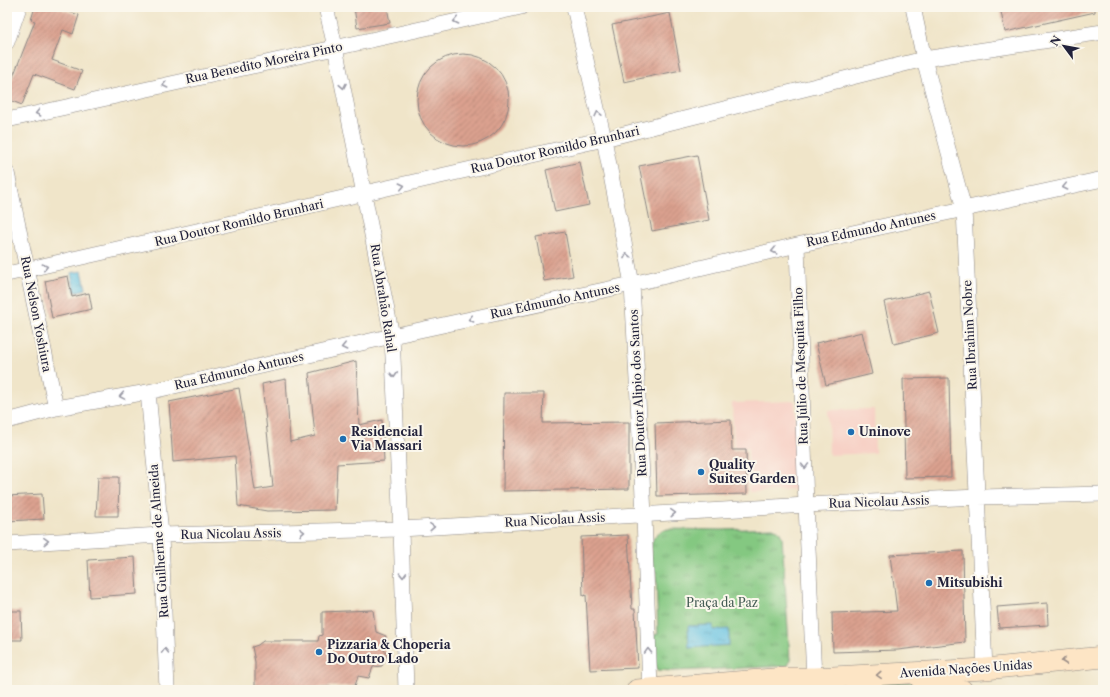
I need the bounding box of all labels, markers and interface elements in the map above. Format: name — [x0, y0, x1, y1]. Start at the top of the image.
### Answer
one-way arrow — [453, 17, 459, 25]
north arrow — [1044, 26, 1084, 66]
text: N — [1047, 33, 1064, 48]
street label: Rua Benedito Moreira Pinto — [184, 39, 344, 86]
one-way arrow — [162, 81, 168, 89]
one-way arrow — [338, 83, 347, 89]
one-way arrow — [35, 109, 41, 117]
one-way arrow — [595, 111, 603, 118]
street label: Rua Doutor Romildo Brunhari — [469, 123, 641, 176]
one-way arrow — [399, 182, 405, 190]
one-way arrow — [1062, 183, 1068, 191]
street label: Rua Doutor Romildo Brunhari — [153, 196, 325, 249]
street label: Rua Edmundo Antunes — [805, 207, 937, 250]
street label: Rua Abrahão Rahal — [368, 243, 400, 354]
one-way arrow — [771, 246, 777, 254]
one-way arrow — [623, 252, 631, 259]
street label: Rua Nelson Yoshiura — [18, 255, 55, 374]
one-way arrow — [42, 263, 48, 271]
street label: Rua Edmundo Antunes — [489, 279, 621, 322]
street label: Rua Ibrahim Nobre — [959, 279, 980, 390]
street label: Rua Júlio de Mesquita Filho — [790, 287, 811, 445]
street label: Rua Doutor Alipio dos Santos — [626, 309, 649, 477]
one-way arrow — [468, 314, 474, 322]
one-way arrow — [341, 342, 347, 350]
street label: Rua Edmundo Antunes — [173, 348, 305, 393]
one-way arrow — [389, 372, 398, 378]
one-way arrow — [119, 392, 125, 400]
place label: Residencial Via Massari — [350, 424, 423, 453]
place label: Uninove — [859, 424, 911, 439]
marker: Uninove — [846, 427, 856, 437]
marker: Residencial Via Massari — [338, 434, 348, 444]
place label: Quality Suites Garden — [709, 457, 796, 486]
street label: Rua Guilherme de Almeida — [146, 463, 171, 619]
one-way arrow — [801, 463, 809, 469]
marker: Quality Suites Garden — [696, 467, 706, 477]
street label: Rua Nicolau Assis — [828, 492, 930, 511]
street label: Rua Nicolau Assis — [504, 509, 606, 530]
one-way arrow — [670, 509, 676, 518]
one-way arrow — [429, 523, 435, 532]
street label: Rua Nicolau Assis — [180, 525, 282, 542]
one-way arrow — [299, 528, 305, 536]
one-way arrow — [43, 537, 49, 546]
one-way arrow — [399, 572, 407, 578]
place label: Mitsubishi — [937, 575, 1003, 590]
marker: Mitsubishi — [924, 578, 934, 588]
park label: Praça da Paz — [686, 595, 758, 610]
place label: Pizzaria & Choperia Do Outro Lado — [327, 637, 452, 666]
marker: Pizzaria & Choperia Do Outro Lado — [314, 647, 324, 657]
one-way arrow — [161, 648, 170, 654]
one-way arrow — [644, 648, 653, 654]
street label: Avenida Nações Unidas — [898, 656, 1033, 681]
one-way arrow — [1061, 656, 1067, 665]
one-way arrow — [876, 670, 882, 679]

